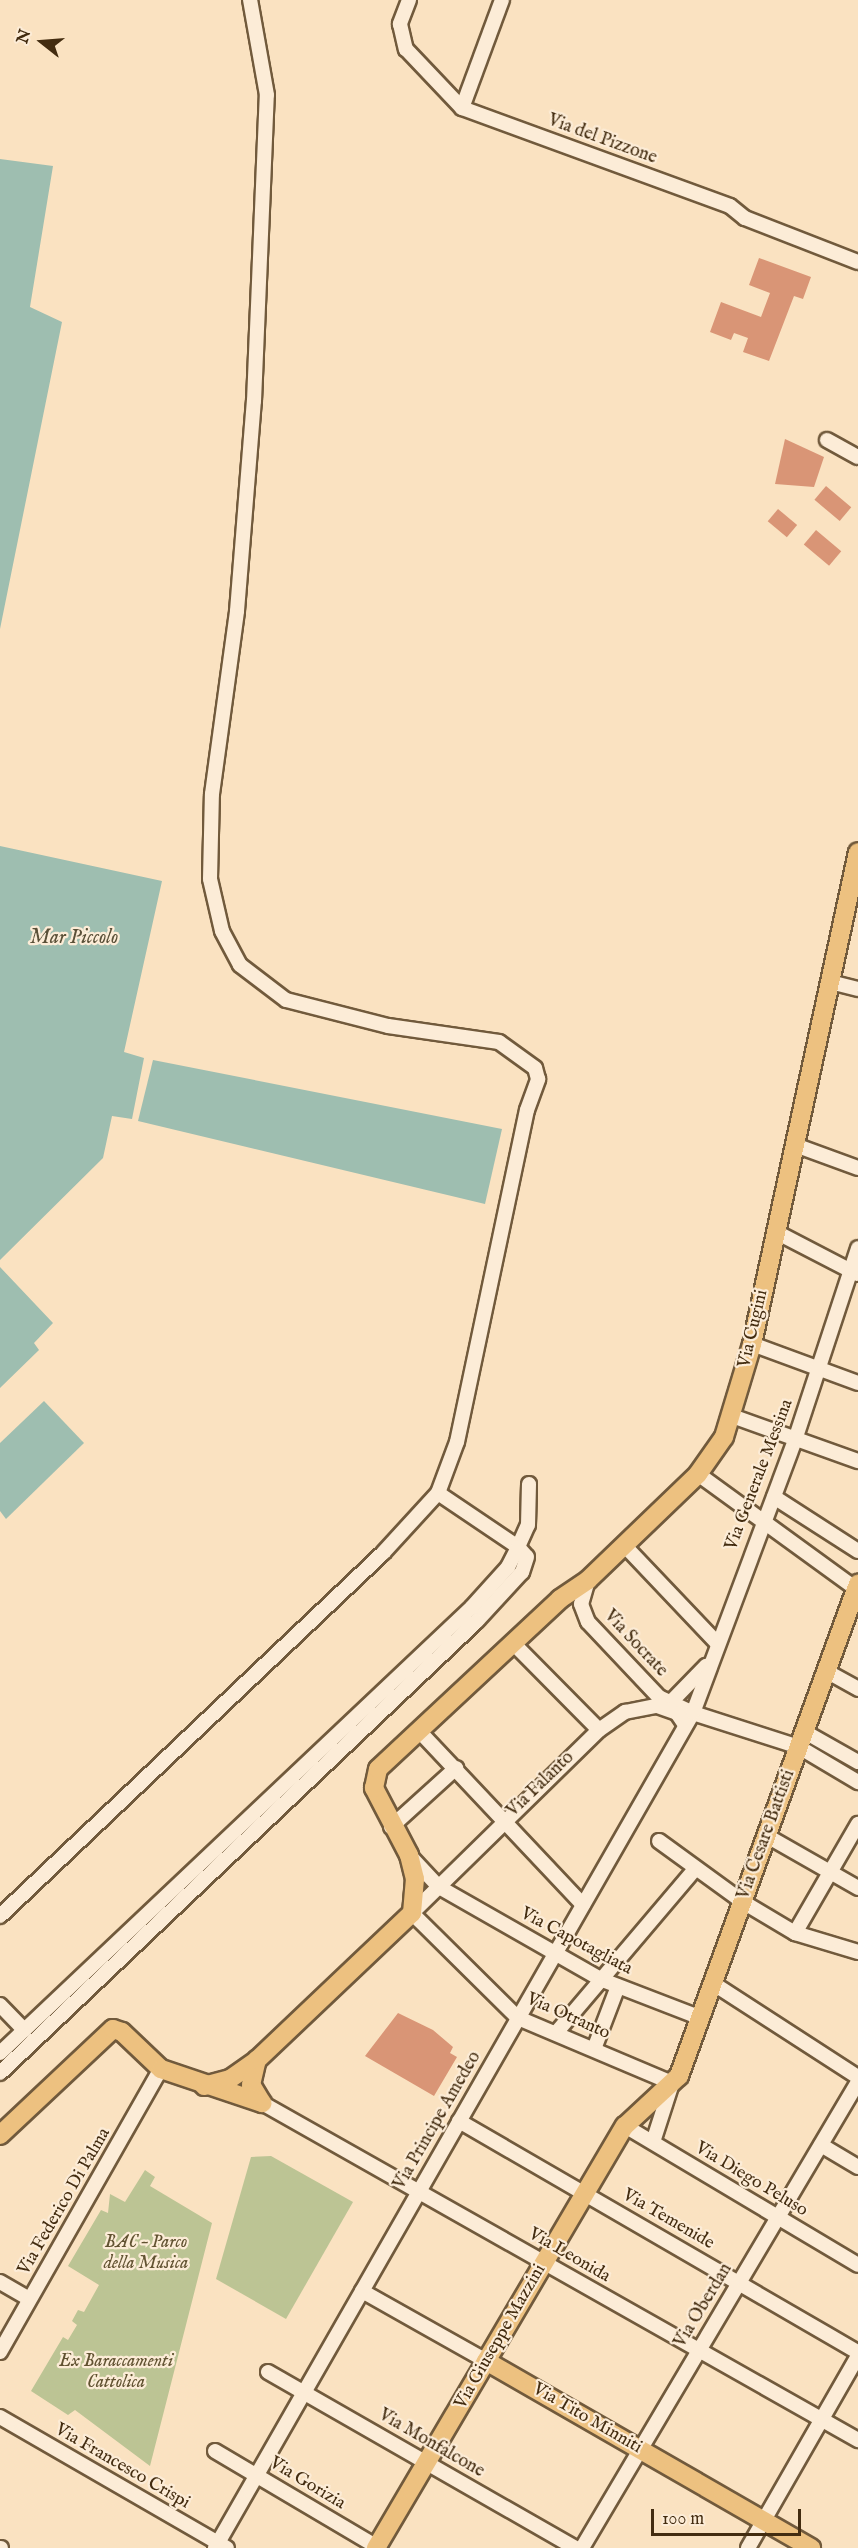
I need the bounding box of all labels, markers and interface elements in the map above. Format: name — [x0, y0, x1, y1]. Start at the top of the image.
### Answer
north arrow — [12, 12, 72, 72]
text: N — [13, 27, 36, 46]
street label: Via del Pizzone — [545, 110, 659, 170]
water label: Mar Piccolo — [30, 925, 118, 949]
street label: Via Cugini — [735, 1288, 773, 1370]
street label: Via Generale Messina — [721, 1396, 799, 1554]
street label: Via Socrate — [599, 1606, 671, 1682]
street label: Via Falanto — [503, 1748, 579, 1822]
street label: Via Cesare Battisti — [734, 1767, 800, 1903]
street label: Via Capotagliata — [516, 1903, 636, 1981]
street label: Via Otranto — [523, 1989, 613, 2045]
street label: Via Principe Amedeo — [390, 2048, 486, 2194]
street label: Via Federico Di Palma — [14, 2125, 116, 2279]
street label: Via Diego Peluso — [691, 2138, 811, 2222]
street label: Via Temenide — [618, 2185, 718, 2255]
street label: Via Leonida — [524, 2224, 614, 2288]
park label: BAC – Parco della Musica — [104, 2233, 188, 2276]
street label: Via Oberdan — [670, 2260, 738, 2352]
street label: Via Giuseppe Mazzini — [451, 2261, 551, 2413]
park label: Ex Baraccamenti Cattolica — [59, 2352, 173, 2394]
street label: Via Tito Minniti — [529, 2379, 645, 2459]
street label: Via Monfalcone — [374, 2405, 488, 2483]
street label: Via Francesco Crispi — [51, 2420, 193, 2514]
street label: Via Gorizia — [265, 2453, 349, 2515]
scale bar — [654, 2497, 804, 2535]
text: 100 m — [662, 2508, 704, 2531]

